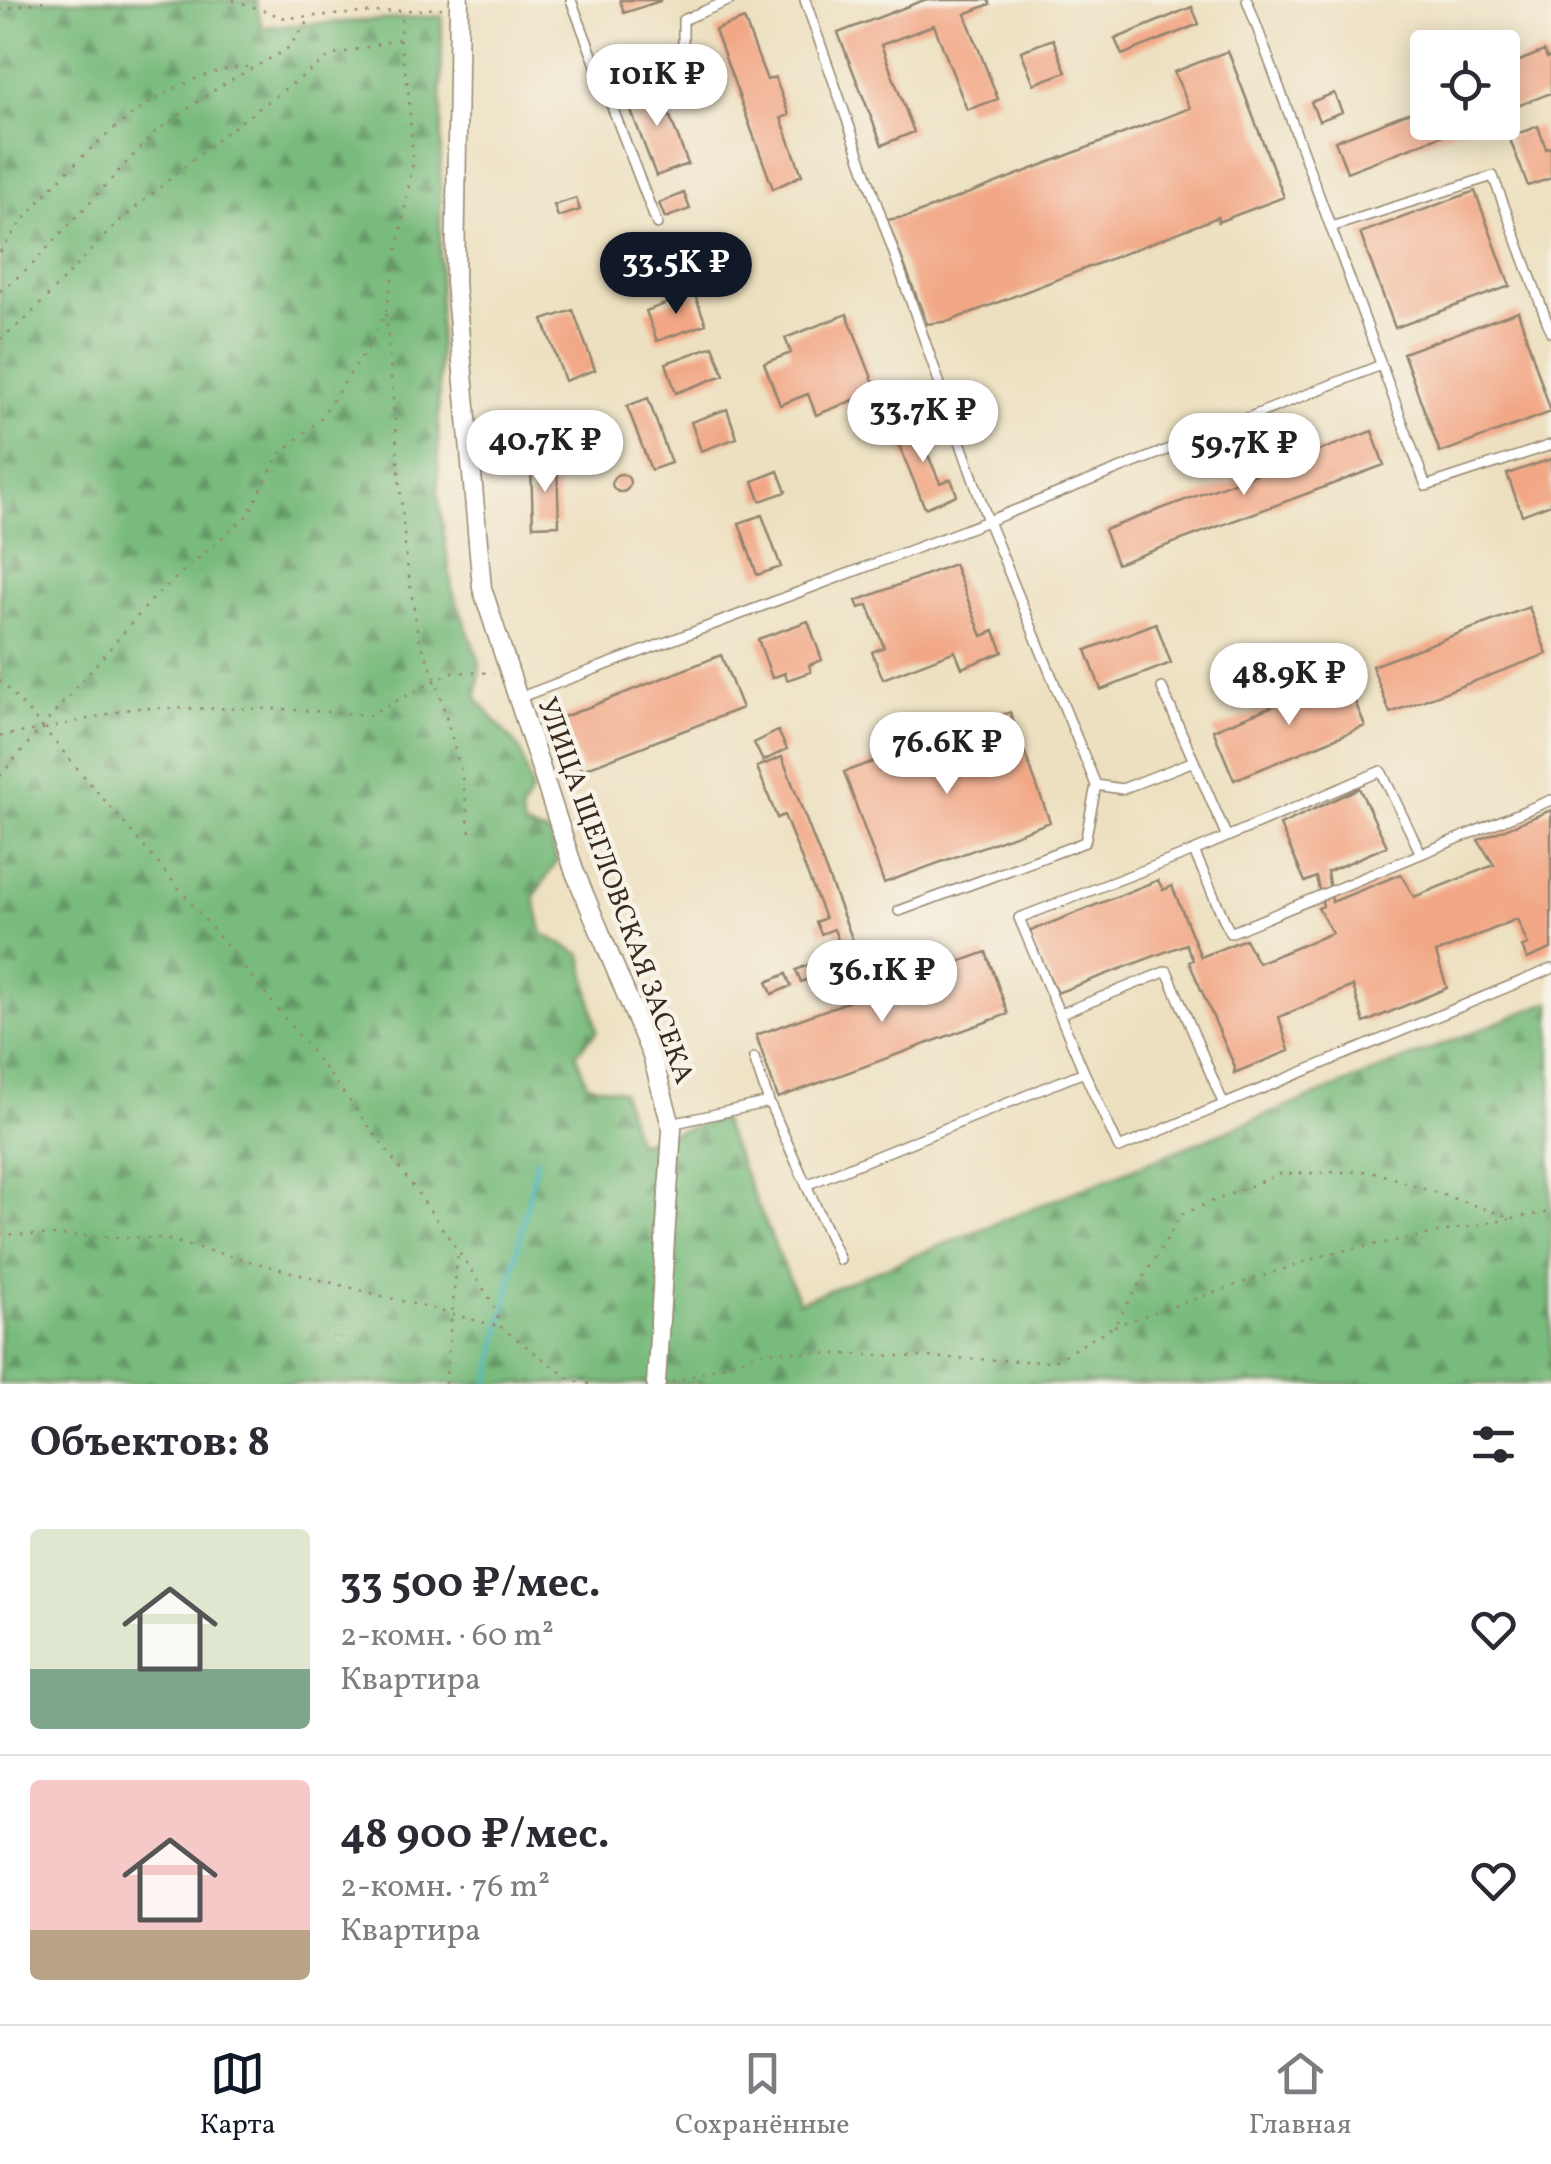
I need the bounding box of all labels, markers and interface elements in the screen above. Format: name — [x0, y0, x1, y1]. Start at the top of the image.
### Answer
map controls — [1410, 30, 1520, 140]
button: locate — [1410, 30, 1520, 140]
pin: 101K ₽ — [576, 44, 738, 129]
text: 101K ₽ — [609, 54, 705, 98]
pin: 33.5K ₽ — [584, 232, 768, 317]
text: 33.5K ₽ — [622, 242, 730, 286]
pin: 33.7K ₽ — [831, 380, 1015, 465]
text: 33.7K ₽ — [869, 390, 977, 434]
pin: 40.7K ₽ — [453, 410, 637, 495]
pin: 59.7K ₽ — [1152, 413, 1336, 498]
text: 40.7K ₽ — [488, 420, 602, 464]
text: 59.7K ₽ — [1190, 423, 1298, 467]
pin: 48.9K ₽ — [1197, 643, 1381, 728]
text: 48.9K ₽ — [1232, 653, 1346, 697]
street label: УЛИЦА ЩЕГЛОВСКАЯ ЗАСЕКА — [526, 692, 703, 1090]
pin: 76.6K ₽ — [855, 712, 1039, 797]
text: 76.6K ₽ — [892, 722, 1002, 766]
pin: 36.1K ₽ — [790, 940, 974, 1025]
text: 36.1K ₽ — [828, 950, 936, 994]
text: Объектов: 8 — [30, 1415, 270, 1474]
icon: filters — [1466, 1417, 1521, 1472]
text: 33 500 ₽/мес. — [340, 1556, 601, 1615]
icon: home — [110, 1569, 230, 1689]
icon: heart — [1466, 1602, 1521, 1657]
text: 2-комн. · 60 m² — [340, 1615, 554, 1659]
text: Квартира — [340, 1659, 481, 1703]
text: 48 900 ₽/мес. — [340, 1807, 610, 1866]
icon: home — [110, 1820, 230, 1940]
icon: heart — [1466, 1853, 1521, 1908]
text: 2-комн. · 76 m² — [340, 1866, 550, 1910]
text: Квартира — [340, 1910, 481, 1954]
tab: Карта — [200, 2046, 276, 2145]
tab: Сохранённые — [675, 2046, 850, 2145]
tab: Главная — [1249, 2046, 1351, 2145]

